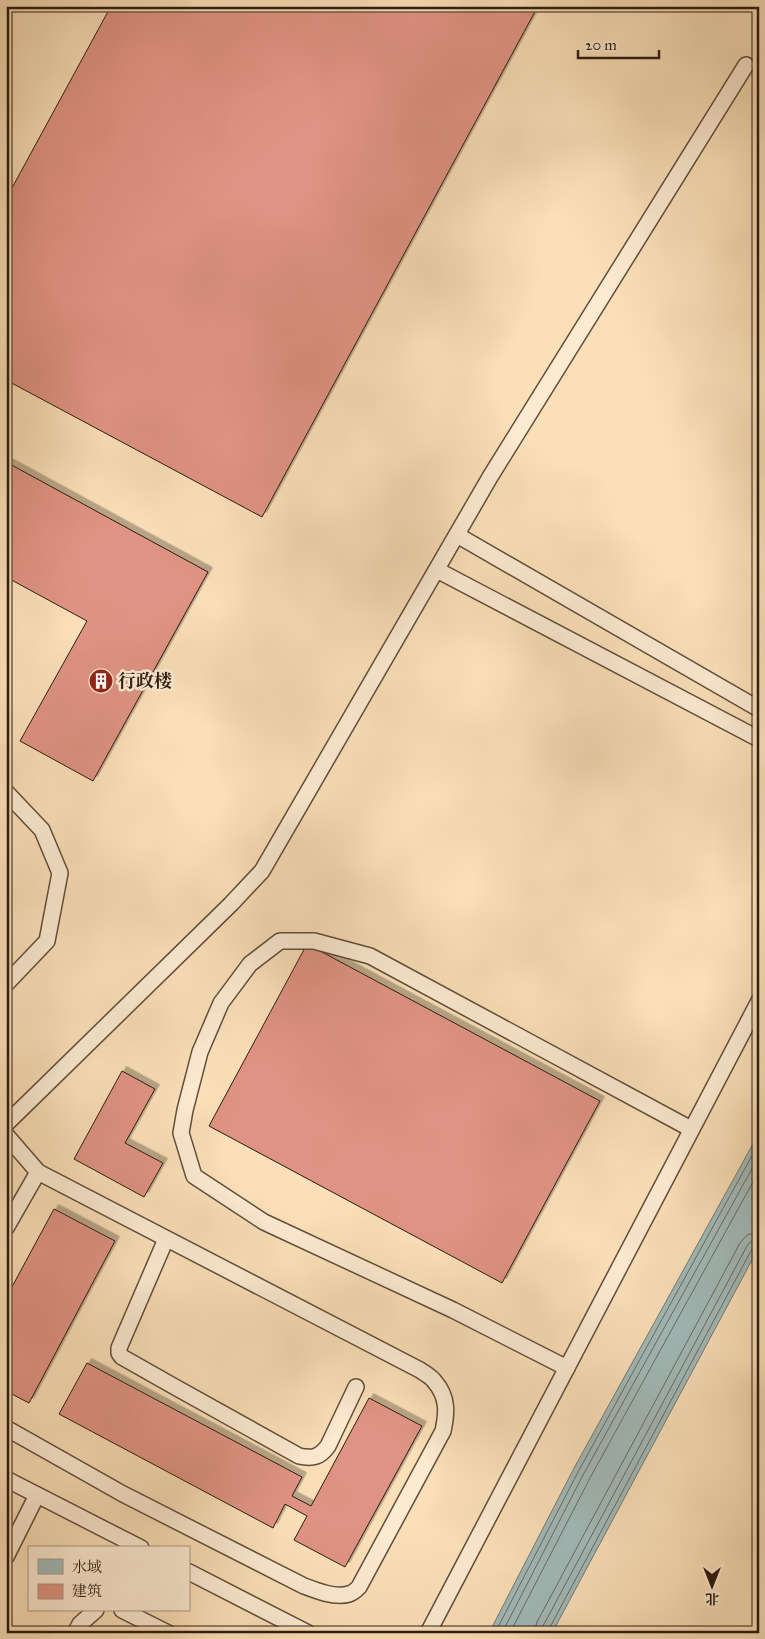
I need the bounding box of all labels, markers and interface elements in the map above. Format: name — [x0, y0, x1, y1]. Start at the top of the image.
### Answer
scale bar — [578, 28, 659, 60]
text: 20 m — [585, 36, 617, 54]
building icon: 行政楼 — [88, 668, 114, 694]
place label: 行政楼 — [118, 670, 172, 692]
legend — [28, 1546, 190, 1612]
text: 水域 — [72, 1558, 102, 1576]
north arrow — [688, 1562, 738, 1612]
text: 建筑 — [72, 1582, 102, 1600]
text: 北 — [705, 1590, 719, 1607]

